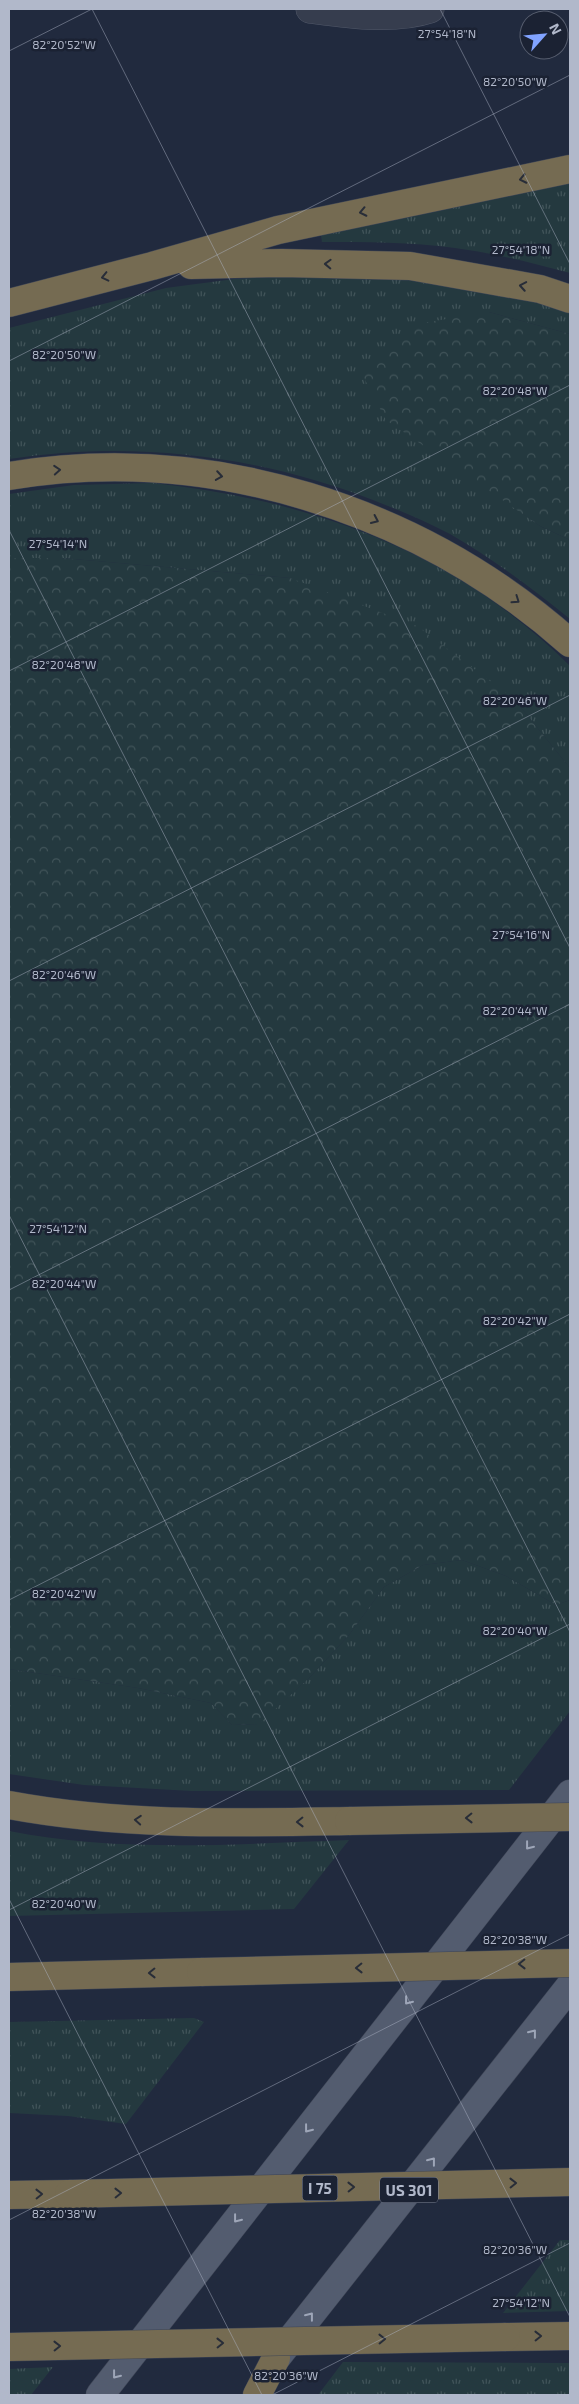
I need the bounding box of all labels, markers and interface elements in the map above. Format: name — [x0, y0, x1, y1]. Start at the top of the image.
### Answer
north arrow — [519, 10, 569, 60]
text: N — [546, 21, 566, 37]
text: 27°54'18"N — [418, 26, 476, 40]
text: 82°20'52"W — [32, 37, 96, 51]
text: 82°20'50"W — [483, 74, 547, 88]
one-way arrow — [518, 173, 527, 184]
one-way arrow — [359, 206, 368, 217]
text: 27°54'18"N — [492, 242, 550, 256]
one-way arrow — [323, 259, 331, 269]
one-way arrow — [100, 271, 109, 282]
one-way arrow — [519, 281, 528, 291]
text: 82°20'50"W — [32, 347, 96, 361]
text: 82°20'48"W — [483, 383, 547, 397]
one-way arrow — [53, 464, 61, 475]
one-way arrow — [215, 470, 223, 480]
one-way arrow — [370, 514, 379, 524]
text: 27°54'14"N — [29, 536, 87, 550]
one-way arrow — [510, 594, 520, 603]
text: 82°20'48"W — [32, 657, 96, 671]
text: 82°20'46"W — [483, 693, 547, 707]
text: 27°54'16"N — [492, 927, 550, 941]
text: 82°20'46"W — [32, 967, 96, 981]
text: 82°20'44"W — [483, 1003, 547, 1017]
text: 27°54'12"N — [29, 1221, 87, 1235]
text: 82°20'44"W — [32, 1276, 96, 1290]
text: 82°20'42"W — [483, 1313, 547, 1327]
text: 82°20'42"W — [32, 1586, 96, 1600]
text: 82°20'40"W — [483, 1623, 547, 1637]
one-way arrow — [465, 1813, 473, 1824]
one-way arrow — [133, 1814, 141, 1825]
one-way arrow — [296, 1816, 304, 1827]
one-way arrow — [527, 1840, 535, 1849]
text: 82°20'40"W — [32, 1896, 96, 1910]
text: 82°20'38"W — [483, 1932, 547, 1946]
one-way arrow — [517, 1959, 525, 1970]
one-way arrow — [355, 1963, 362, 1973]
one-way arrow — [148, 1968, 156, 1978]
one-way arrow — [405, 1995, 413, 2004]
one-way arrow — [527, 2030, 535, 2039]
one-way arrow — [305, 2123, 313, 2132]
one-way arrow — [426, 2157, 435, 2167]
road number: I 75 — [302, 2176, 338, 2200]
road number: US 301 — [380, 2178, 438, 2202]
one-way arrow — [509, 2178, 517, 2189]
one-way arrow — [347, 2182, 355, 2192]
one-way arrow — [114, 2187, 122, 2198]
one-way arrow — [36, 2189, 43, 2199]
text: 82°20'38"W — [32, 2206, 96, 2220]
one-way arrow — [234, 2214, 243, 2223]
text: 82°20'36"W — [483, 2242, 547, 2256]
text: 27°54'12"N — [492, 2295, 550, 2309]
one-way arrow — [304, 2312, 313, 2321]
one-way arrow — [534, 2331, 542, 2341]
one-way arrow — [379, 2334, 387, 2345]
one-way arrow — [216, 2338, 224, 2348]
one-way arrow — [54, 2341, 62, 2352]
text: 82°20'36"W — [254, 2368, 318, 2382]
one-way arrow — [113, 2369, 121, 2378]

